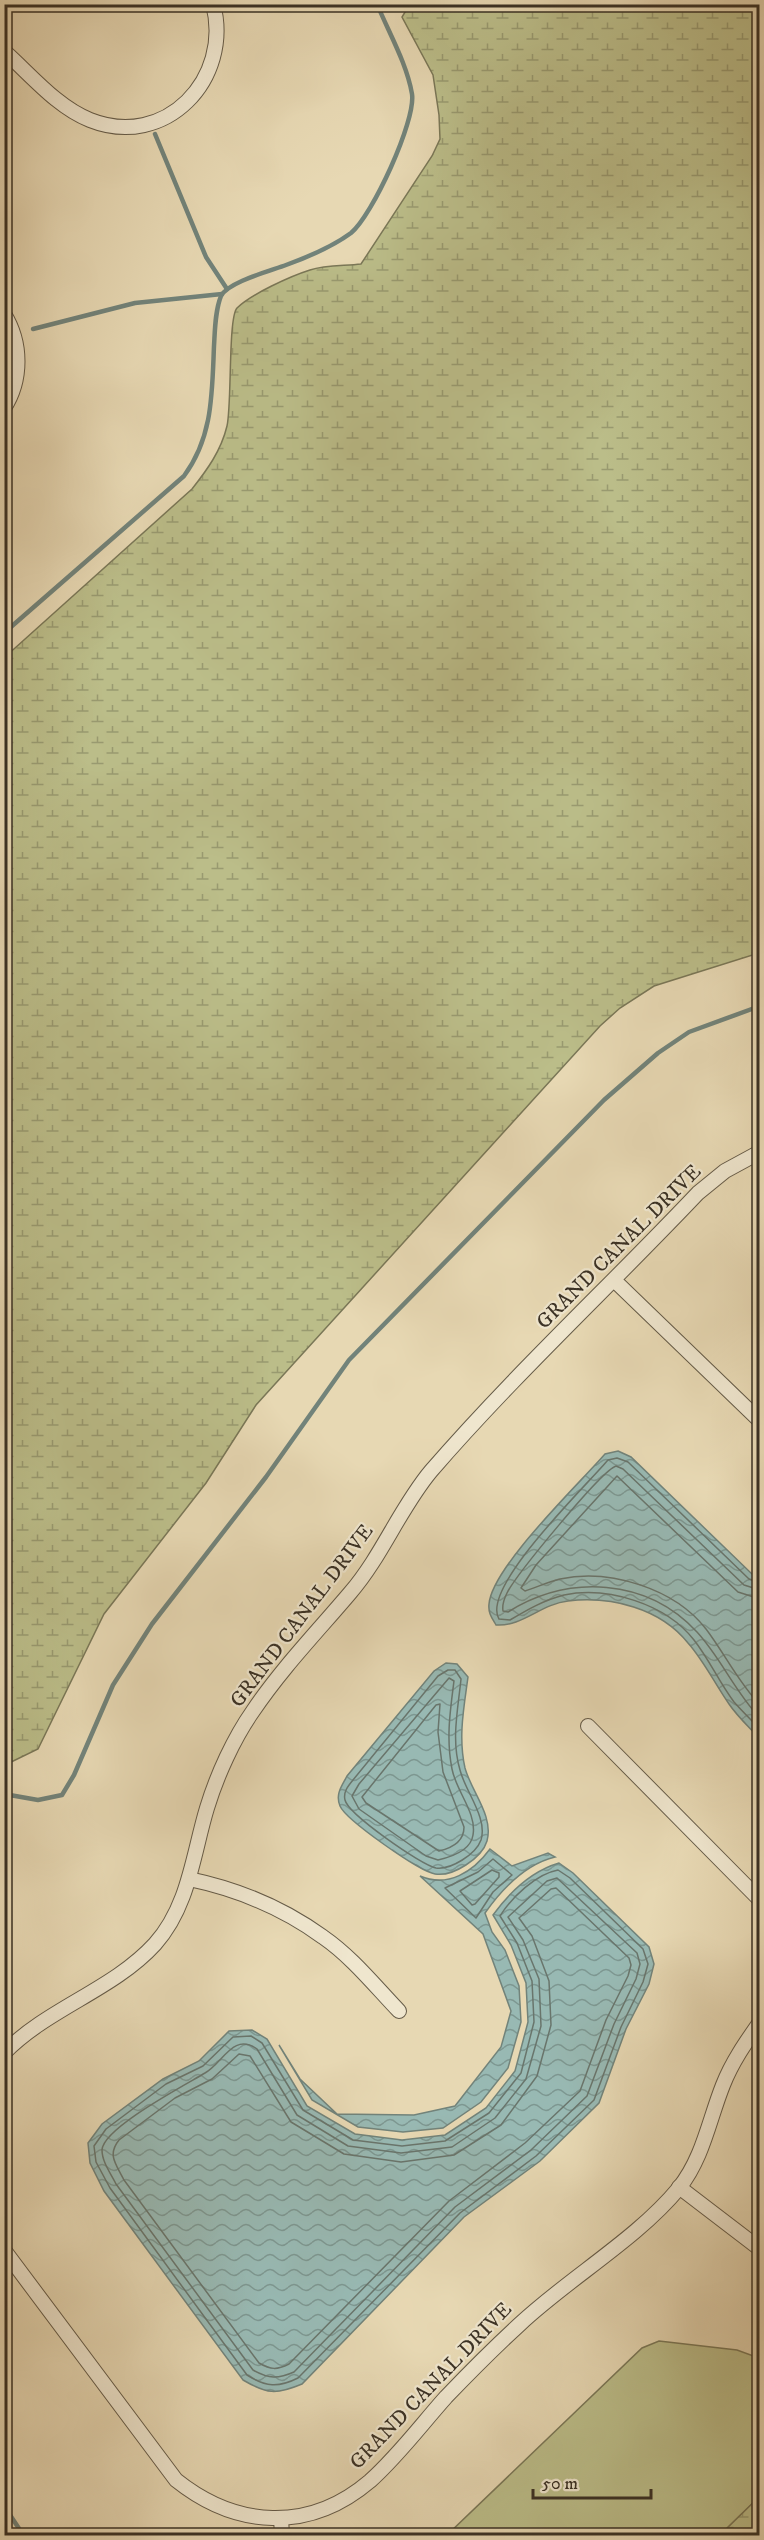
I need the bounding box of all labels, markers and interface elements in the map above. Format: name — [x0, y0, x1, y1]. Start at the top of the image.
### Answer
street label: GRAND CANAL DRIVE — [531, 1159, 707, 1335]
street label: GRAND CANAL DRIVE — [225, 1519, 379, 1713]
street label: GRAND CANAL DRIVE — [344, 2297, 518, 2475]
scale bar — [533, 2462, 652, 2500]
text: 50 m — [542, 2473, 578, 2495]

